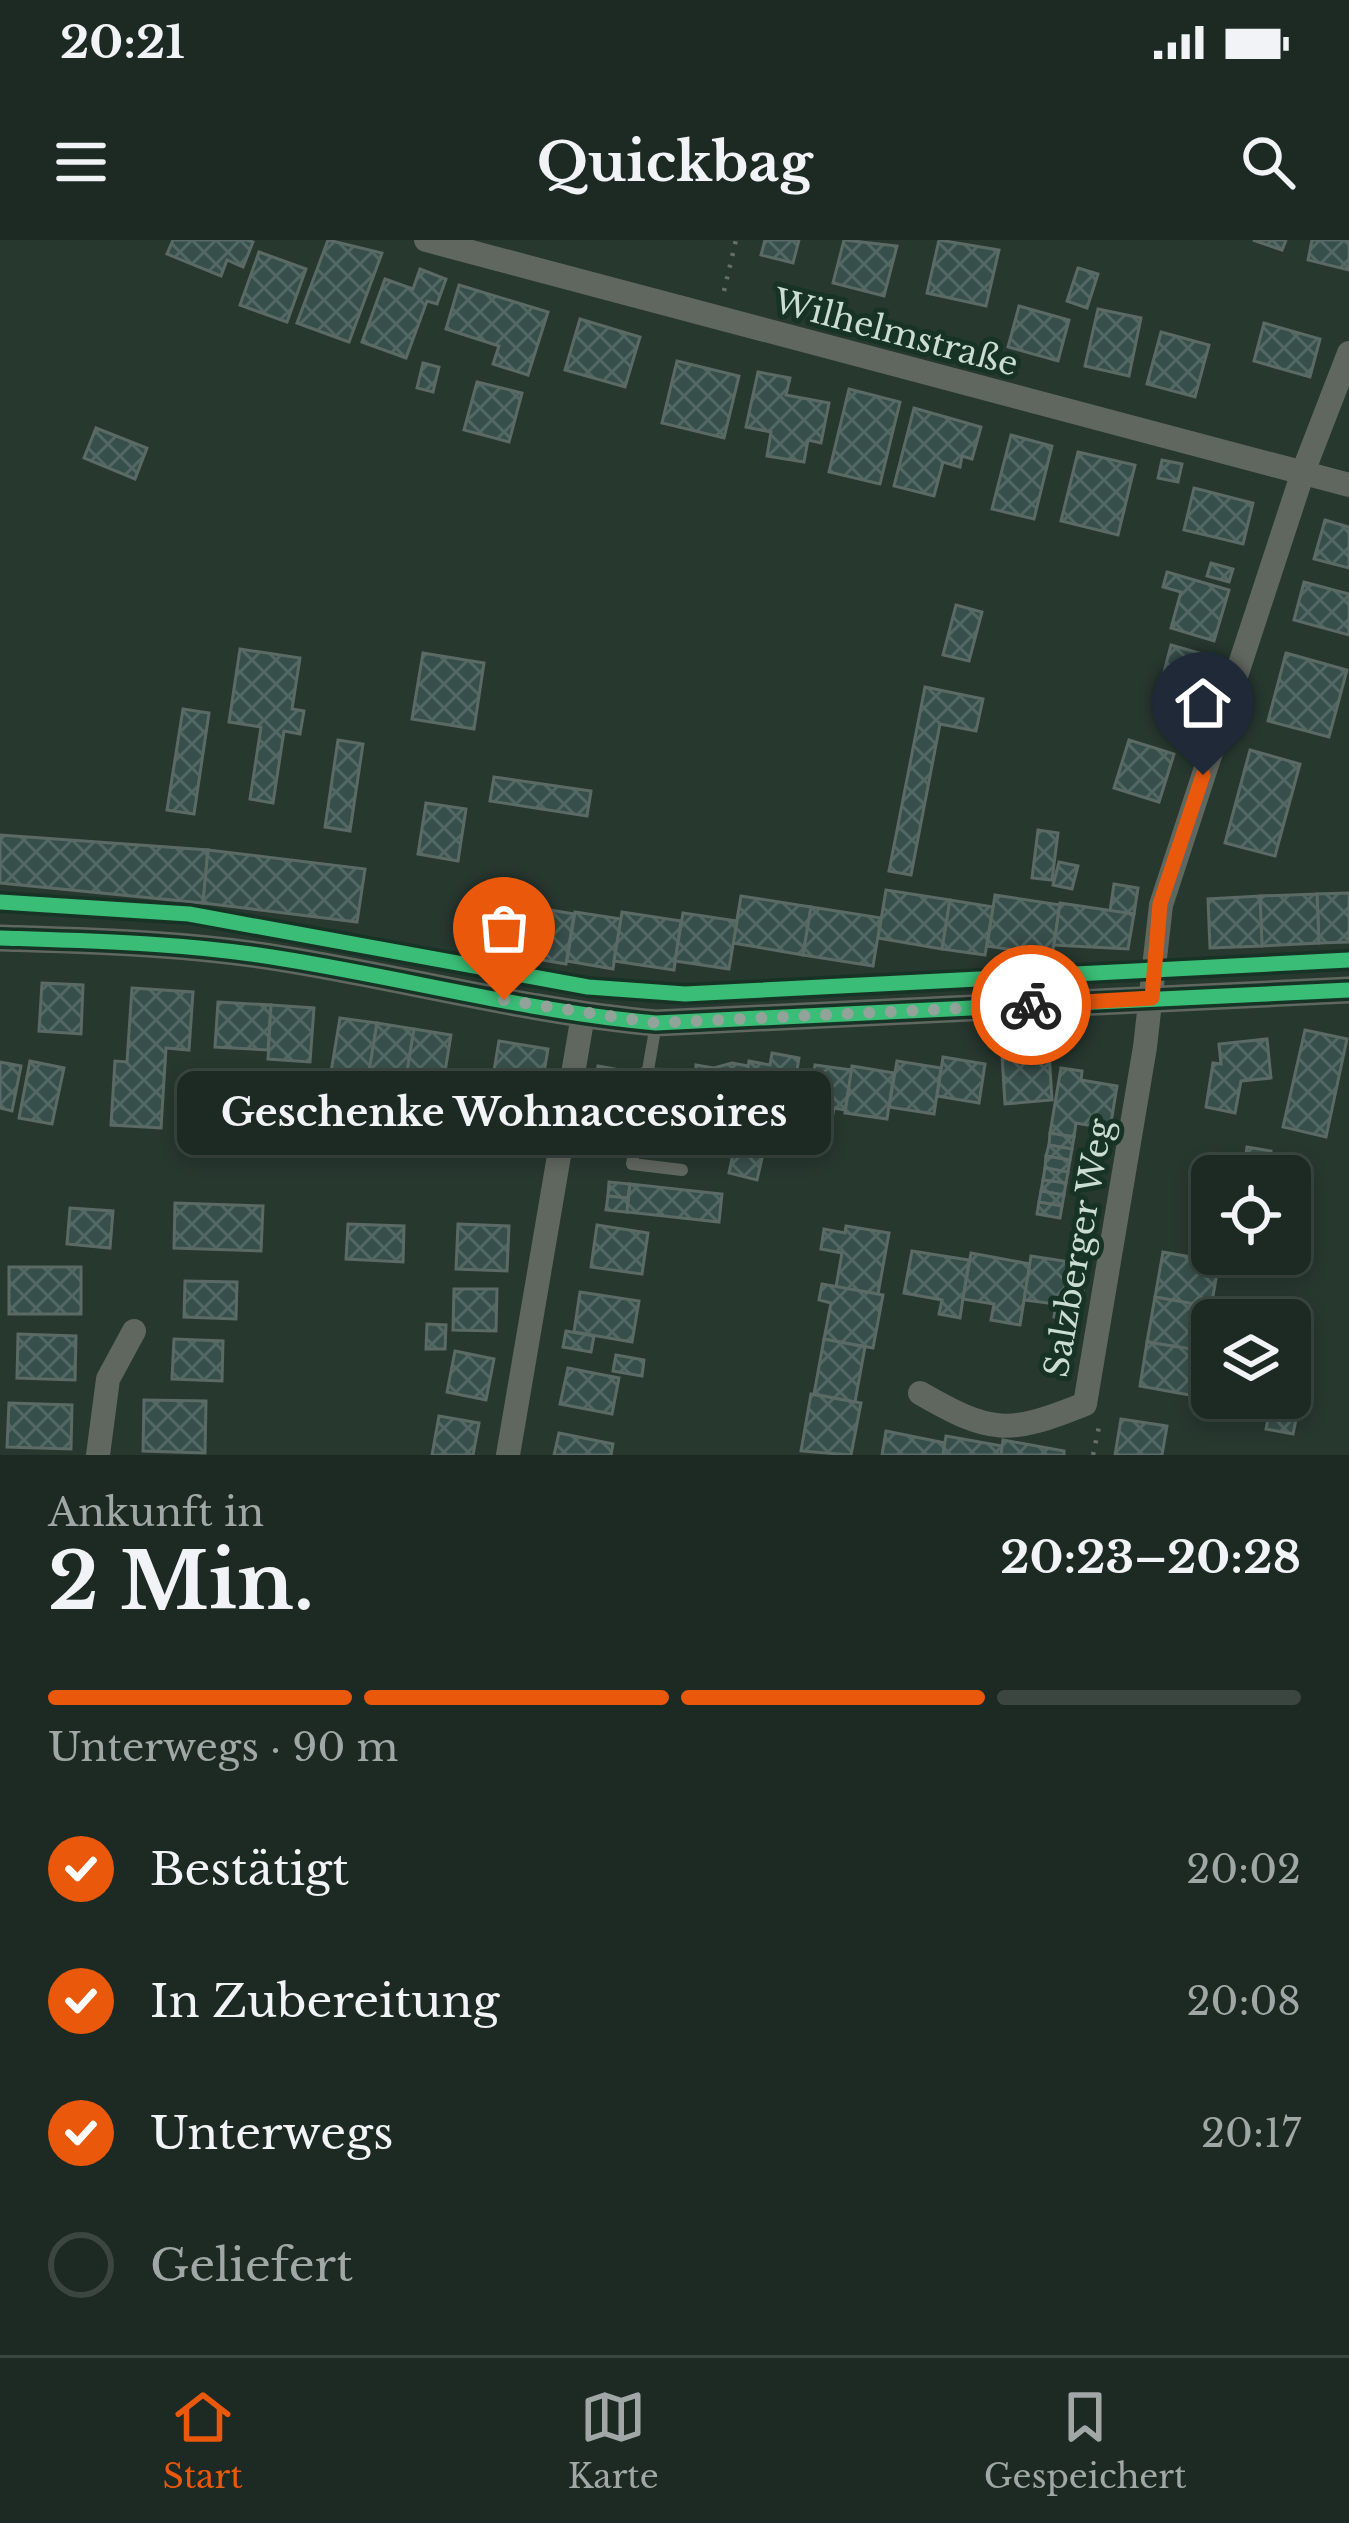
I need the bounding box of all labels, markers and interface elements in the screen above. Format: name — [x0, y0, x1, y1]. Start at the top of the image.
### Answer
text: 20:21 — [60, 14, 185, 70]
icon: menu — [48, 129, 114, 195]
text: Quickbag — [537, 129, 812, 196]
icon: search — [1235, 129, 1301, 195]
street label: Wilhelmstraße — [768, 280, 1022, 385]
pin — [1152, 652, 1254, 775]
icon: home — [1170, 670, 1236, 736]
pin — [453, 877, 555, 1000]
icon: bag — [471, 895, 537, 961]
courier — [971, 945, 1091, 1065]
icon: bike — [998, 972, 1064, 1038]
callout: Geschenke Wohnaccesoires — [177, 1072, 831, 1156]
text: Geschenke Wohnaccesoires — [221, 1088, 787, 1137]
street label: Salzberger Weg — [1036, 1115, 1122, 1380]
map controls — [1191, 1155, 1311, 1419]
button: locate — [1191, 1155, 1311, 1275]
button: layers — [1191, 1299, 1311, 1419]
text: Ankunft in — [48, 1488, 264, 1537]
text: 20:23–20:28 — [1000, 1529, 1301, 1585]
text: 2 Min. — [48, 1533, 314, 1630]
text: Unterwegs · 90 m — [48, 1723, 398, 1772]
icon: check — [48, 1836, 114, 1902]
text: Bestätigt — [150, 1841, 349, 1897]
text: 20:02 — [1186, 1845, 1301, 1894]
icon: check — [48, 1968, 114, 2034]
text: In Zubereitung — [150, 1973, 499, 2029]
text: 20:08 — [1187, 1977, 1301, 2026]
icon: check — [48, 2100, 114, 2166]
text: Unterwegs — [150, 2105, 393, 2161]
text: 20:17 — [1201, 2109, 1301, 2158]
text: Geliefert — [150, 2237, 353, 2293]
tab: Start — [163, 2384, 243, 2497]
tab: Karte — [568, 2384, 659, 2497]
tab: Gespeichert — [984, 2384, 1186, 2497]

